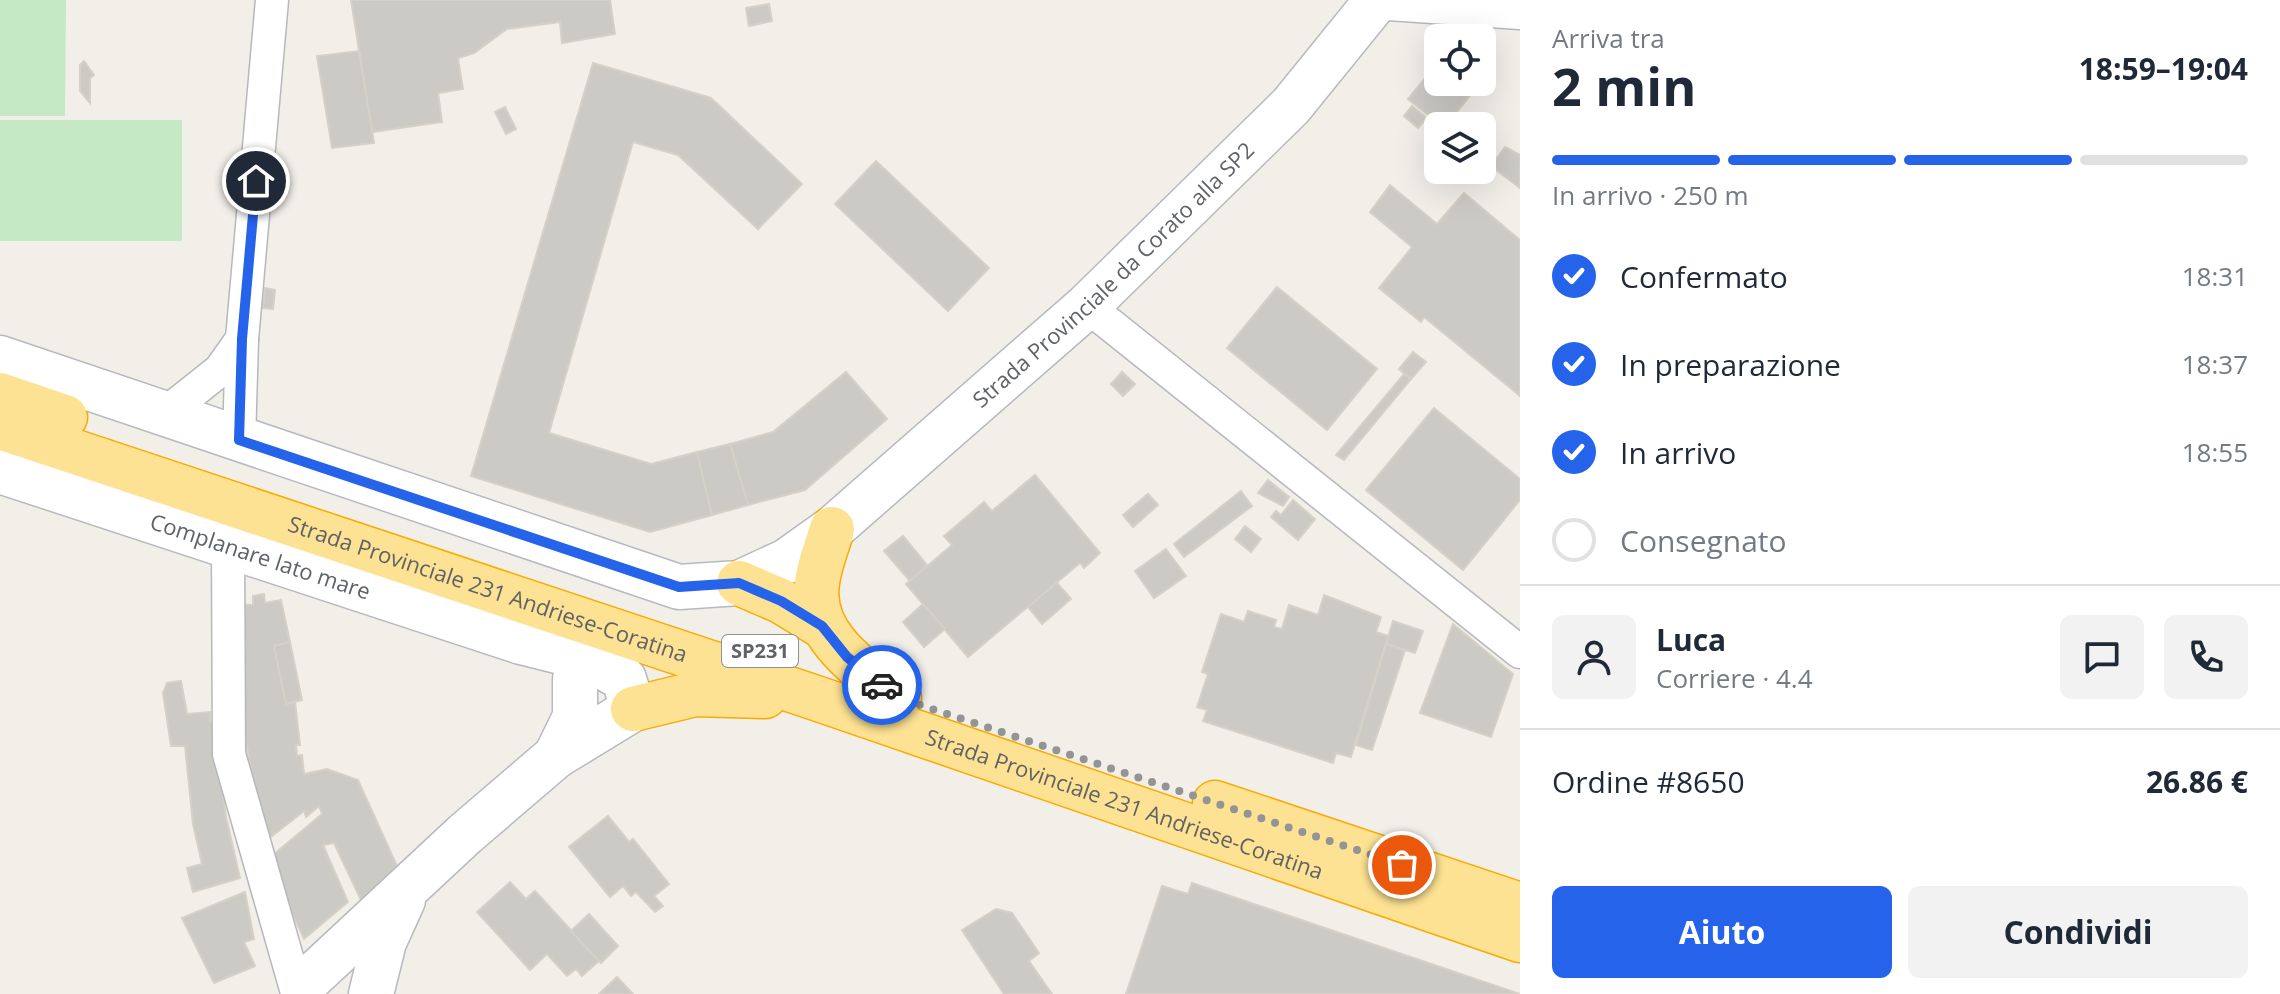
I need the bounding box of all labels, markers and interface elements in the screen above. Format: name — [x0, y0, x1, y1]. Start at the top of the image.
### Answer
text: Arriva tra — [1552, 20, 1665, 56]
map controls — [1424, 24, 1496, 184]
button: locate — [1424, 24, 1496, 96]
text: 18:59–19:04 — [2079, 48, 2248, 89]
text: 2 min — [1552, 50, 1696, 121]
button: layers — [1424, 112, 1496, 184]
street label: Strada Provinciale da Corato alla SP2 — [966, 135, 1260, 414]
pin — [222, 147, 290, 215]
icon: home — [234, 159, 278, 203]
text: In arrivo · 250 m — [1552, 177, 1749, 213]
icon: check — [1552, 254, 1596, 298]
text: Confermato — [1620, 256, 1788, 297]
text: 18:31 — [2182, 258, 2248, 294]
icon: check — [1552, 342, 1596, 386]
text: In preparazione — [1620, 344, 1841, 385]
text: 18:37 — [2182, 346, 2248, 382]
icon: check — [1552, 430, 1596, 474]
text: In arrivo — [1620, 432, 1736, 473]
text: 18:55 — [2182, 434, 2248, 470]
street label: Complanare lato mare — [147, 505, 375, 606]
street label: Strada Provinciale 231 Andriese-Coratina — [285, 508, 692, 668]
text: Consegnato — [1620, 520, 1787, 561]
button: person — [1552, 615, 1636, 699]
button: chat — [2060, 615, 2144, 699]
button: phone — [2164, 615, 2248, 699]
text: Luca — [1656, 619, 1726, 660]
road number: SP231 — [722, 635, 798, 667]
courier — [842, 645, 922, 725]
text: Corriere · 4.4 — [1656, 660, 1813, 696]
icon: car — [860, 663, 904, 707]
street label: Strada Provinciale 231 Andriese-Coratina — [922, 721, 1328, 885]
text: Ordine #8650 — [1552, 761, 1745, 802]
text: 26.86 € — [2146, 761, 2248, 802]
pin — [1368, 831, 1436, 899]
icon: bag — [1380, 843, 1424, 887]
button: Aiuto — [1552, 886, 1892, 978]
button: Condividi — [1908, 886, 2248, 978]

